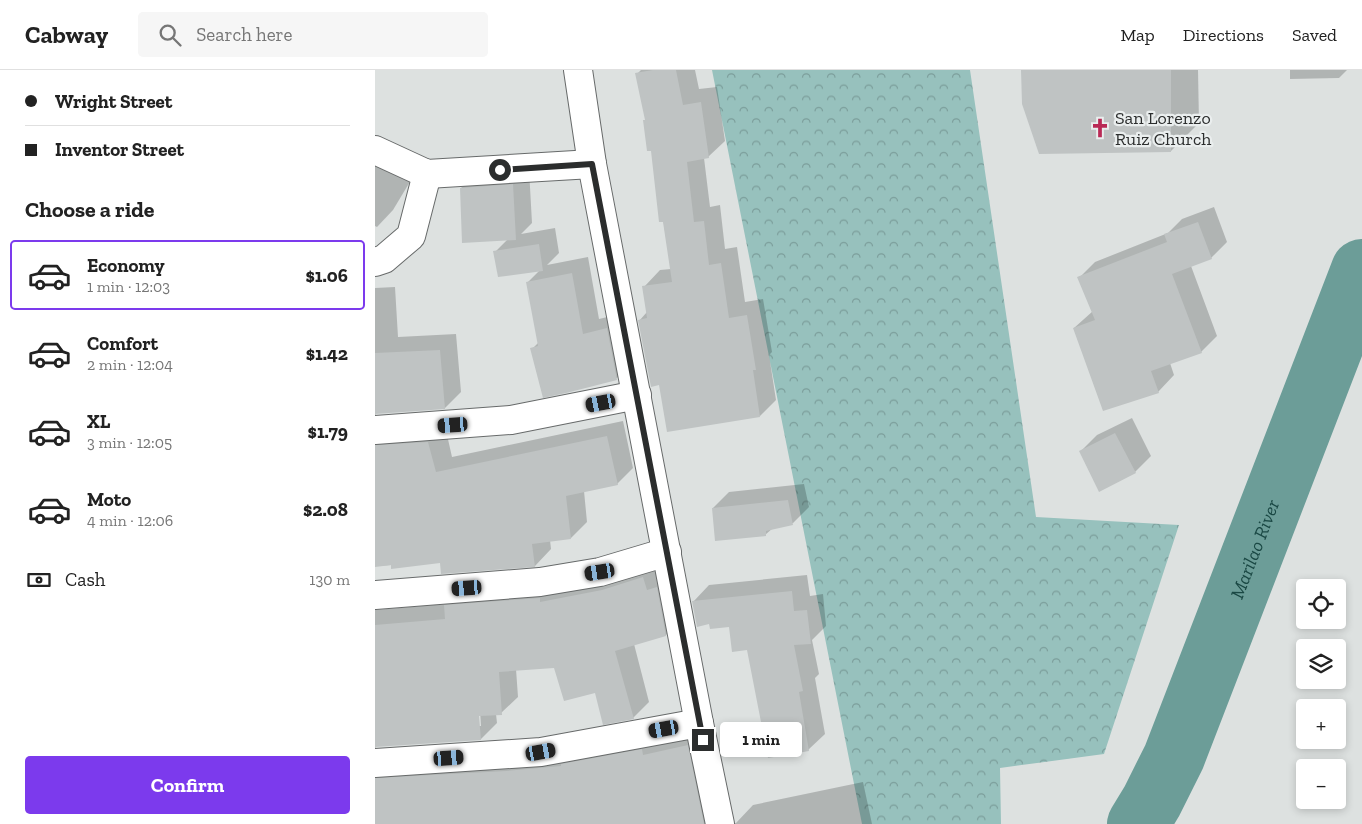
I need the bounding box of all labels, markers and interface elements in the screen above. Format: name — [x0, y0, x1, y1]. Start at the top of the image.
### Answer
search box — [138, 12, 488, 57]
text: Cabway — [25, 20, 108, 49]
icon: search — [156, 21, 184, 49]
text: Search here — [196, 23, 292, 46]
text: Map — [1120, 24, 1155, 46]
text: Directions — [1183, 24, 1264, 46]
text: Saved — [1292, 24, 1337, 46]
text: Wright Street — [55, 90, 172, 113]
place label: San Lorenzo Ruiz Church — [1115, 107, 1211, 150]
church icon: San Lorenzo Ruiz Church — [1089, 117, 1111, 139]
text: Inventor Street — [55, 138, 184, 161]
route start — [489, 159, 511, 181]
text: Choose a ride — [25, 196, 155, 223]
icon: car — [27, 253, 72, 298]
text: Economy — [87, 254, 165, 277]
text: $1.06 — [306, 264, 348, 287]
text: 1 min · 12:03 — [87, 277, 170, 296]
icon: car — [27, 331, 72, 376]
text: Comfort — [87, 332, 158, 355]
text: $1.42 — [306, 342, 348, 365]
text: 2 min · 12:04 — [87, 355, 173, 374]
car — [584, 393, 617, 413]
icon: car — [27, 409, 72, 454]
text: XL — [87, 410, 110, 433]
car — [437, 416, 468, 434]
text: $1.79 — [308, 420, 348, 443]
text: 3 min · 12:05 — [87, 433, 172, 452]
icon: car — [27, 487, 72, 532]
text: Moto — [87, 488, 131, 511]
water label: Marilao River — [1225, 496, 1284, 602]
text: $2.08 — [303, 498, 348, 521]
text: 4 min · 12:06 — [87, 511, 173, 530]
car — [584, 562, 615, 582]
icon: cash — [25, 566, 53, 594]
text: Cash — [65, 568, 105, 591]
text: 130 m — [309, 570, 350, 589]
car — [451, 579, 482, 597]
map controls — [1296, 579, 1346, 809]
button: locate — [1296, 579, 1346, 629]
button: layers — [1296, 639, 1346, 689]
button: + — [1296, 699, 1346, 749]
car — [647, 719, 680, 739]
callout: 1 min — [721, 722, 803, 758]
route end — [692, 729, 714, 751]
text: 1 min — [742, 730, 780, 749]
car — [524, 742, 557, 762]
car — [433, 749, 464, 767]
button: Confirm — [25, 756, 350, 814]
button: − — [1296, 759, 1346, 809]

